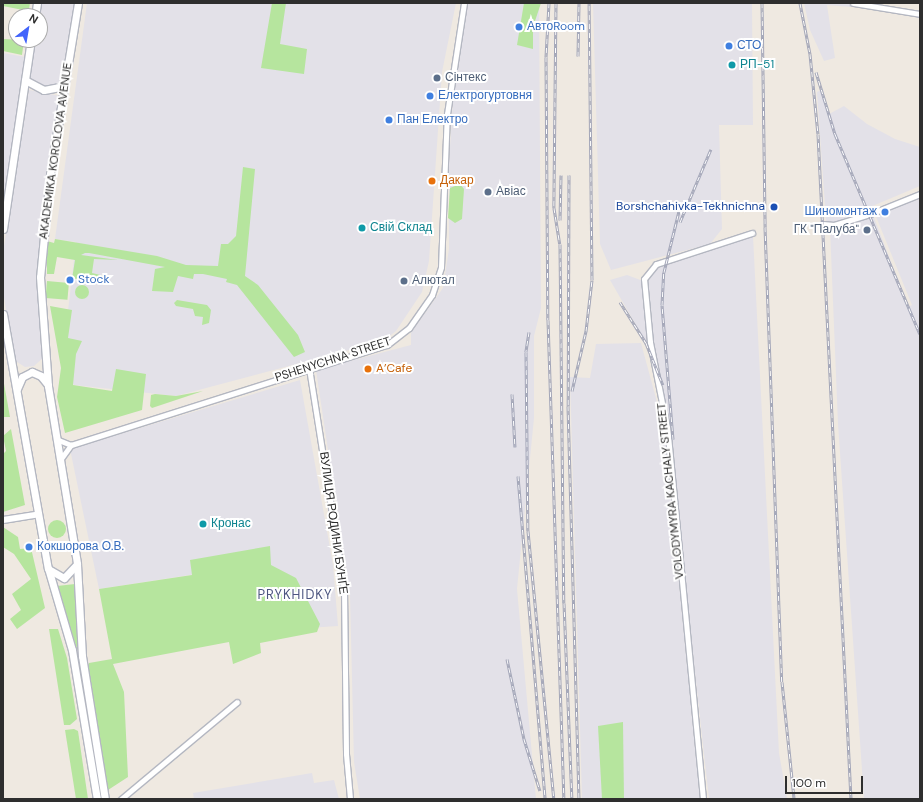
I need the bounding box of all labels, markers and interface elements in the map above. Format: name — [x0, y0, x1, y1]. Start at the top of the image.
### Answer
north arrow — [8, 8, 48, 48]
text: N — [27, 11, 41, 27]
place label: АвтоRoom — [527, 20, 585, 34]
marker: АвтоRoom — [514, 22, 524, 32]
place label: СТО — [737, 39, 761, 53]
marker: СТО — [724, 41, 734, 51]
place label: РП-51 — [740, 58, 774, 72]
marker: РП-51 — [727, 60, 737, 70]
street label: AKADEMIKA KOROLOVA AVENUE — [36, 62, 76, 240]
place label: Сінтекс — [445, 71, 486, 85]
marker: Сінтекс — [432, 73, 442, 83]
place label: Електрогуртовня — [438, 89, 532, 103]
marker: Електрогуртовня — [425, 91, 435, 101]
place label: Пан Електро — [397, 113, 468, 127]
marker: Пан Електро — [384, 115, 394, 125]
place label: Дакар — [440, 174, 474, 188]
marker: Дакар — [427, 176, 437, 186]
place label: Авіас — [496, 185, 526, 199]
marker: Авіас — [483, 187, 493, 197]
place label: Borshchahivka-Tekhnichna — [616, 200, 765, 214]
marker: Borshchahivka-Tekhnichna — [768, 201, 780, 213]
place label: Шиномонтаж — [804, 205, 877, 219]
marker: Шиномонтаж — [880, 207, 890, 217]
place label: Свій Склад — [370, 221, 432, 235]
marker: Свій Склад — [357, 223, 367, 233]
place label: ГК "Палуба" — [794, 223, 859, 237]
marker: ГК "Палуба" — [862, 225, 872, 235]
place label: Stock — [78, 273, 110, 287]
place label: Алютал — [412, 274, 455, 288]
marker: Stock — [65, 275, 75, 285]
marker: Алютал — [399, 276, 409, 286]
street label: PSHENYCHNA STREET — [273, 335, 393, 385]
place label: A’Cafe — [376, 362, 412, 376]
marker: A’Cafe — [363, 364, 373, 374]
street label: VOLODYMYRA KACHALY STREET — [655, 402, 687, 580]
street label: ВУЛИЦЯ РОДИНИ БУНҐЕ — [316, 451, 350, 595]
place label: Кронас — [211, 517, 251, 531]
marker: Кронас — [198, 519, 208, 529]
place label: Кокшорова О.В. — [37, 540, 124, 554]
marker: Кокшорова О.В. — [24, 542, 34, 552]
district label: PRYKHIDKY — [258, 587, 332, 603]
scale bar — [787, 768, 865, 794]
text: 100 m — [792, 775, 826, 791]

